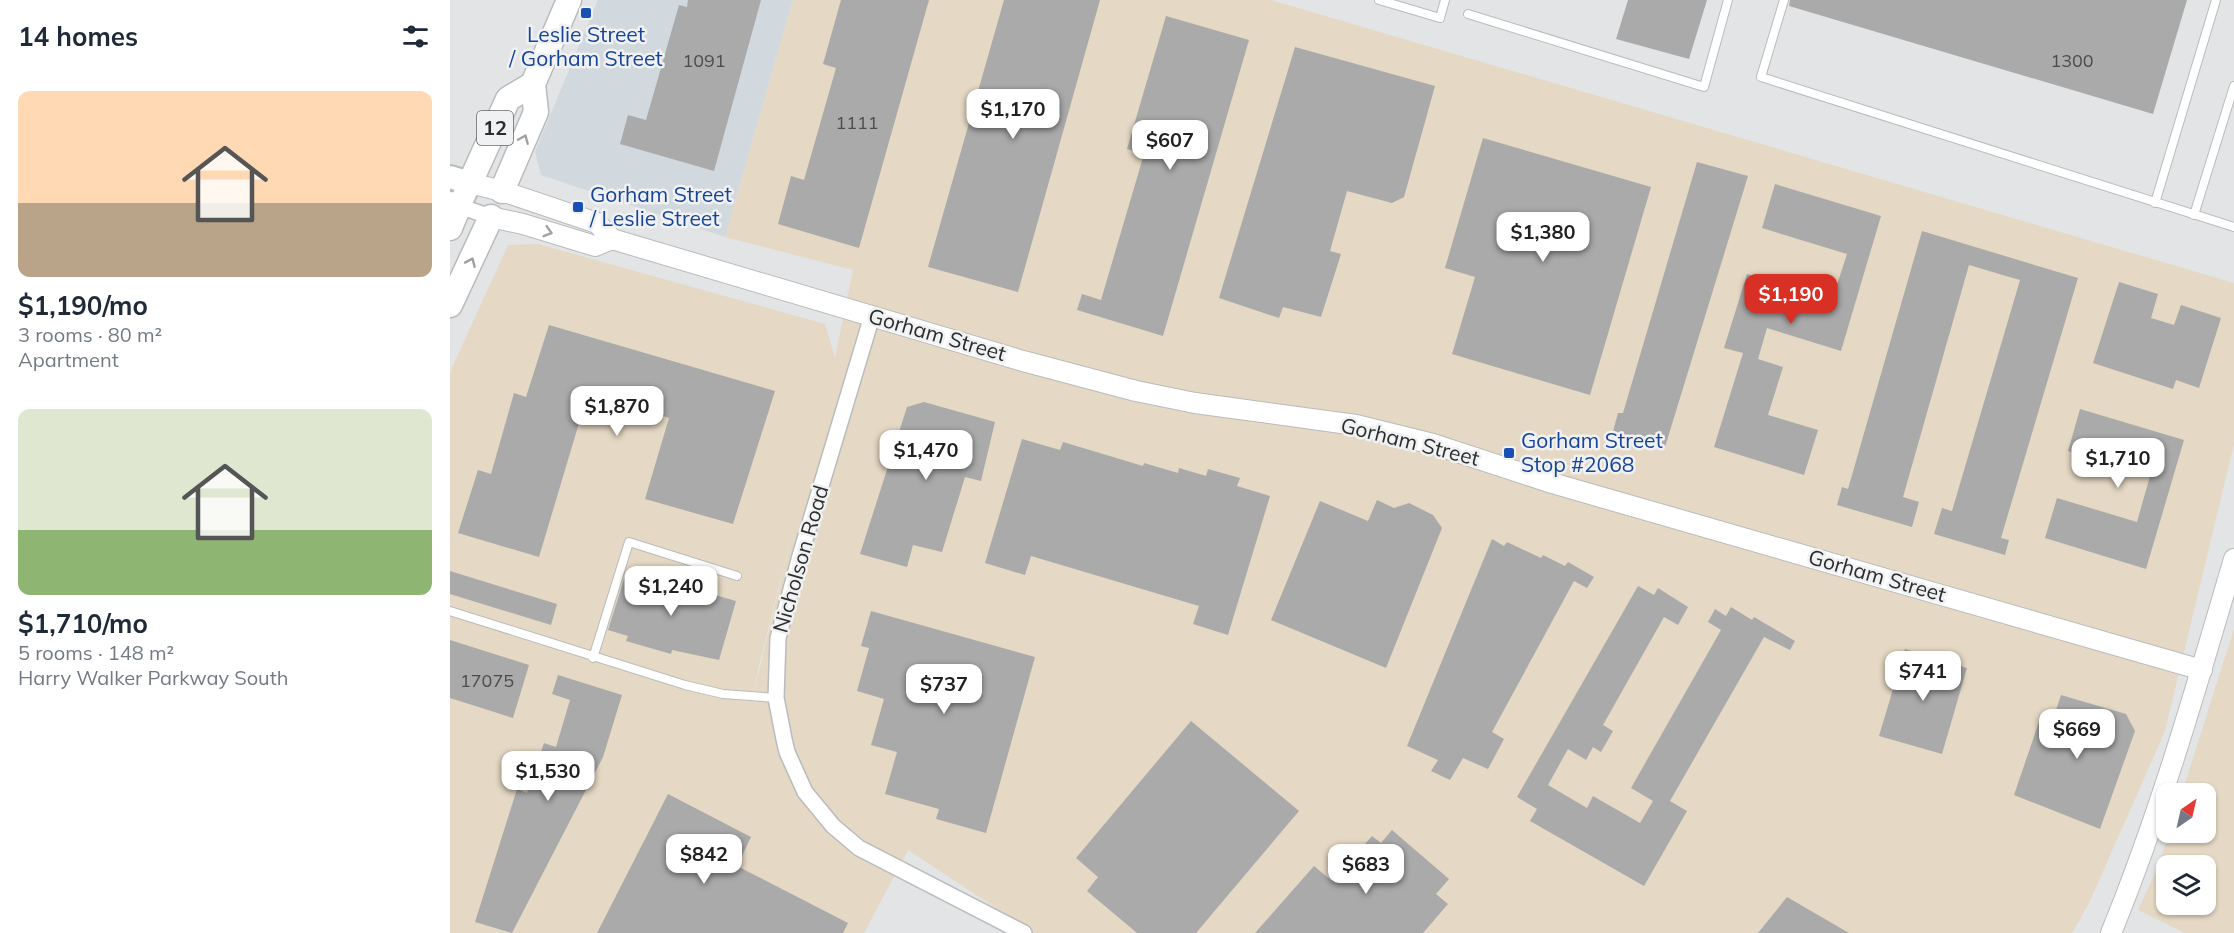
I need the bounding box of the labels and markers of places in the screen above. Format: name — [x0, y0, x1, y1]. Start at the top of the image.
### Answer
marker: Leslie Street / Gorham Street — [579, 6, 593, 20]
place label: Leslie Street / Gorham Street — [508, 21, 663, 71]
pin: $1,170 — [964, 89, 1062, 140]
pin: $607 — [1134, 120, 1206, 171]
place label: Gorham Street / Leslie Street — [589, 181, 732, 231]
marker: Gorham Street / Leslie Street — [571, 200, 585, 214]
pin: $1,380 — [1494, 212, 1592, 263]
pin: $1,190 — [1742, 274, 1840, 325]
pin: $1,870 — [568, 386, 666, 437]
place label: Gorham Street Stop #2068 — [1521, 427, 1663, 477]
pin: $1,470 — [877, 430, 975, 481]
pin: $1,710 — [2069, 438, 2167, 489]
marker: Gorham Street Stop #2068 — [1502, 446, 1516, 460]
pin: $1,240 — [622, 566, 720, 617]
pin: $741 — [1887, 651, 1959, 702]
pin: $737 — [908, 664, 980, 715]
pin: $669 — [2041, 709, 2113, 760]
pin: $1,530 — [499, 751, 597, 802]
pin: $842 — [668, 834, 740, 885]
pin: $683 — [1330, 844, 1402, 895]

